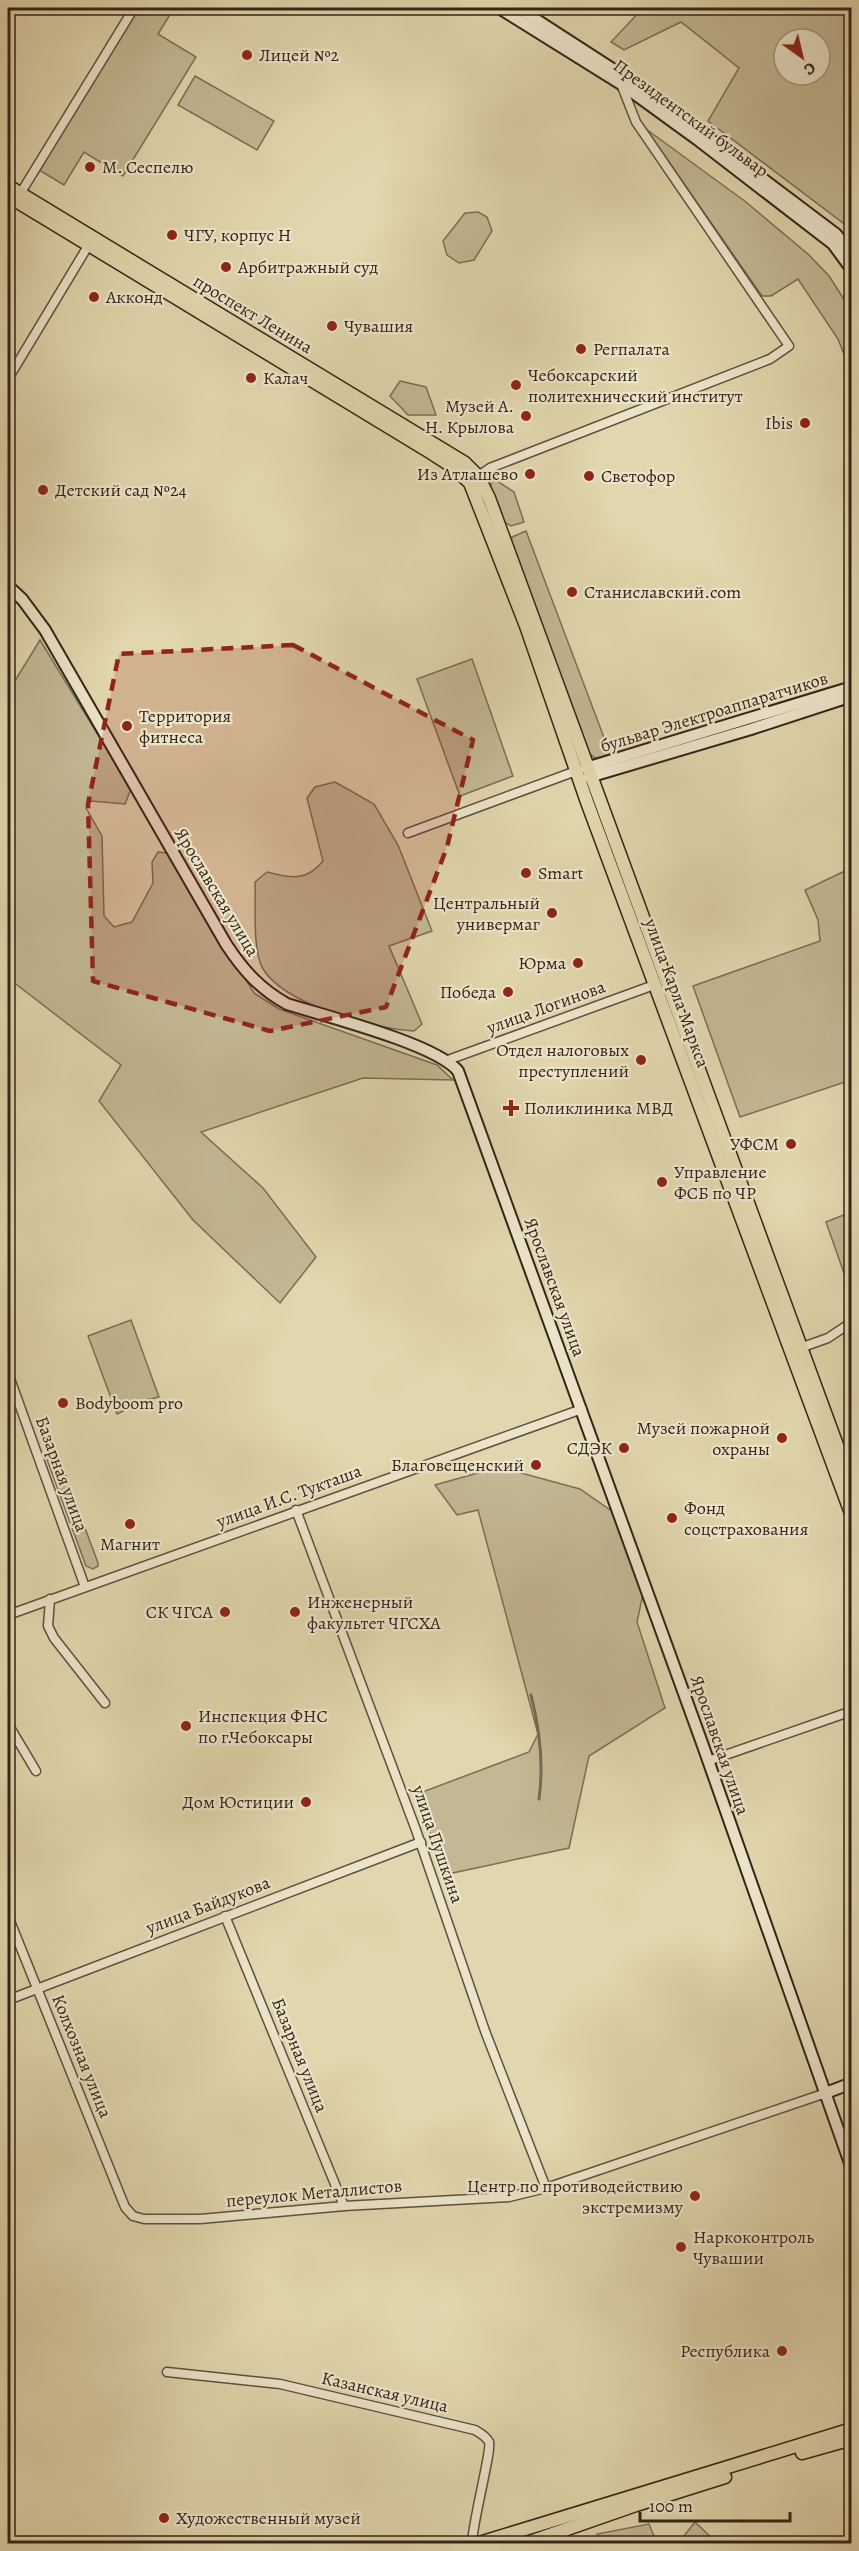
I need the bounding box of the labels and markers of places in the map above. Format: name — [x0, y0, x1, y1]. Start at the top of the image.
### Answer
place label: Лицей №2 — [259, 43, 340, 67]
marker: Лицей №2 — [240, 48, 254, 62]
place label: М. Сеспелю — [102, 155, 193, 179]
marker: М. Сеспелю — [83, 160, 97, 174]
place label: ЧГУ, корпус Н — [184, 223, 291, 247]
marker: ЧГУ, корпус Н — [165, 228, 179, 242]
place label: Арбитражный суд — [237, 255, 378, 279]
marker: Арбитражный суд — [219, 260, 233, 274]
place label: Акконд — [105, 285, 163, 309]
marker: Акконд — [87, 290, 101, 304]
place label: Чувашия — [344, 314, 413, 338]
marker: Чувашия — [325, 319, 339, 333]
place label: Регпалата — [593, 337, 671, 361]
marker: Регпалата — [574, 342, 588, 356]
place label: Чебоксарский политехнический институт — [528, 363, 743, 408]
place label: Калач — [263, 366, 308, 390]
marker: Калач — [244, 371, 258, 385]
marker: Чебоксарский политехнический институт — [509, 378, 523, 392]
place label: Музей А. Н. Крылова — [425, 394, 515, 439]
marker: Музей А. Н. Крылова — [519, 409, 533, 423]
place label: Ibis — [765, 411, 793, 435]
marker: Ibis — [798, 416, 812, 430]
place label: Из Атлашево — [417, 462, 518, 486]
place label: Светофор — [601, 464, 675, 488]
marker: Из Атлашево — [523, 467, 537, 481]
marker: Светофор — [582, 469, 596, 483]
place label: Детский сад №24 — [55, 478, 187, 502]
marker: Детский сад №24 — [36, 483, 50, 497]
place label: Станиславский.com — [584, 580, 741, 604]
marker: Станиславский.com — [565, 585, 579, 599]
place label: Территория фитнеса — [139, 704, 231, 749]
marker: Территория фитнеса — [120, 719, 134, 733]
place label: Smart — [538, 861, 584, 885]
marker: Smart — [519, 866, 533, 880]
place label: Центральный универмаг — [433, 891, 540, 936]
marker: Центральный универмаг — [545, 906, 559, 920]
place label: Юрма — [518, 951, 567, 975]
marker: Юрма — [571, 956, 585, 970]
place label: Победа — [440, 980, 497, 1004]
marker: Победа — [501, 985, 515, 999]
place label: Отдел налоговых преступлений — [496, 1038, 629, 1083]
marker: Отдел налоговых преступлений — [634, 1053, 648, 1067]
place label: Поликлиника МВД — [524, 1096, 673, 1120]
marker: Поликлиника МВД — [502, 1099, 520, 1117]
place label: УФСМ — [730, 1132, 779, 1156]
marker: УФСМ — [784, 1137, 798, 1151]
place label: Управление ФСБ по ЧР — [674, 1160, 767, 1205]
marker: Управление ФСБ по ЧР — [655, 1175, 669, 1189]
place label: Bodyboom pro — [75, 1391, 183, 1415]
marker: Bodyboom pro — [56, 1396, 70, 1410]
place label: Музей пожарной охраны — [637, 1416, 770, 1461]
marker: Музей пожарной охраны — [775, 1431, 789, 1445]
place label: СДЭК — [567, 1436, 613, 1460]
marker: СДЭК — [617, 1441, 631, 1455]
place label: Благовещенский — [391, 1453, 524, 1477]
marker: Благовещенский — [529, 1458, 543, 1472]
place label: Фонд соцстрахования — [684, 1496, 808, 1541]
marker: Фонд соцстрахования — [665, 1511, 679, 1525]
marker: Магнит — [123, 1517, 137, 1531]
place label: Магнит — [100, 1532, 160, 1556]
place label: Инженерный факультет ЧГСХА — [307, 1590, 441, 1635]
place label: СК ЧГСА — [146, 1600, 213, 1624]
marker: СК ЧГСА — [218, 1605, 232, 1619]
marker: Инженерный факультет ЧГСХА — [288, 1605, 302, 1619]
place label: Инспекция ФНС по г.Чебоксары — [198, 1704, 328, 1749]
marker: Инспекция ФНС по г.Чебоксары — [179, 1719, 193, 1733]
place label: Дом Юстиции — [182, 1790, 294, 1814]
marker: Дом Юстиции — [299, 1795, 313, 1809]
place label: Центр по противодействию экстремизму — [467, 2174, 684, 2219]
marker: Центр по противодействию экстремизму — [688, 2189, 702, 2203]
place label: Наркоконтроль Чувашии — [693, 2225, 814, 2270]
marker: Наркоконтроль Чувашии — [674, 2240, 688, 2254]
place label: Республика — [680, 2339, 771, 2363]
marker: Республика — [775, 2344, 789, 2358]
place label: Художественный музей — [176, 2506, 361, 2530]
marker: Художественный музей — [157, 2511, 171, 2525]

